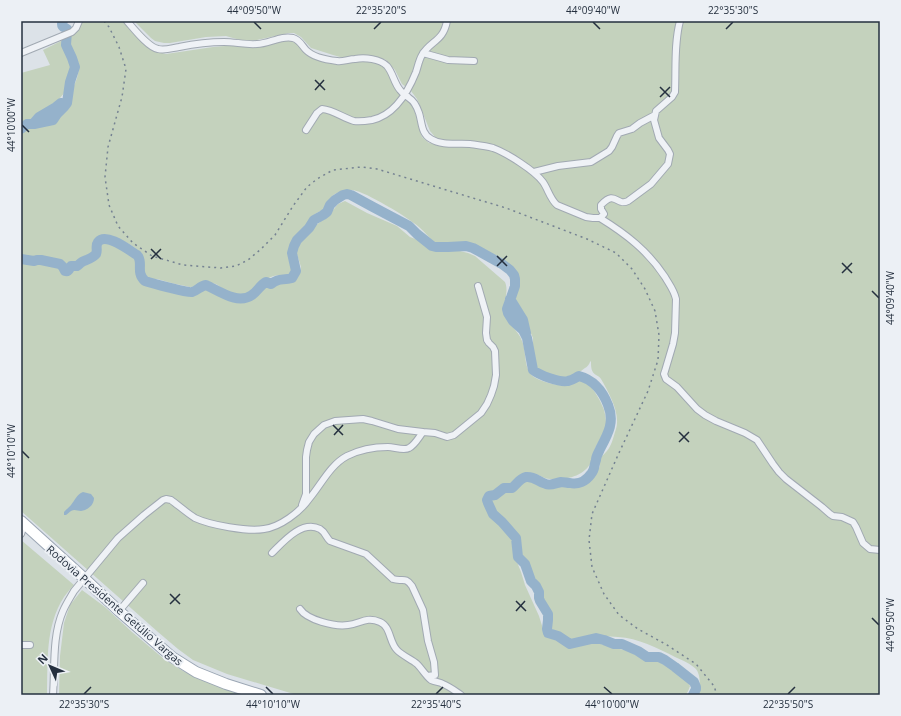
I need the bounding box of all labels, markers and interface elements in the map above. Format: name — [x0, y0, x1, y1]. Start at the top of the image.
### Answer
text: 44°09'50"W — [227, 3, 282, 17]
text: 22°35'20"S — [356, 3, 406, 17]
text: 44°09'40"W — [566, 3, 621, 17]
text: 22°35'30"S — [708, 3, 758, 17]
text: 44°10'00"W — [4, 97, 18, 152]
text: 44°09'40"W — [883, 270, 897, 325]
text: 44°10'10"W — [4, 423, 18, 478]
street label: Rodovia Presidente Getúlio Vargas — [44, 542, 186, 668]
text: 44°09'50"W — [883, 597, 897, 652]
north arrow — [30, 646, 70, 686]
text: N — [34, 650, 51, 667]
text: 22°35'30"S — [59, 697, 109, 711]
text: 44°10'10"W — [246, 697, 301, 711]
text: 22°35'40"S — [411, 697, 461, 711]
text: 44°10'00"W — [585, 697, 640, 711]
text: 22°35'50"S — [763, 697, 813, 711]

